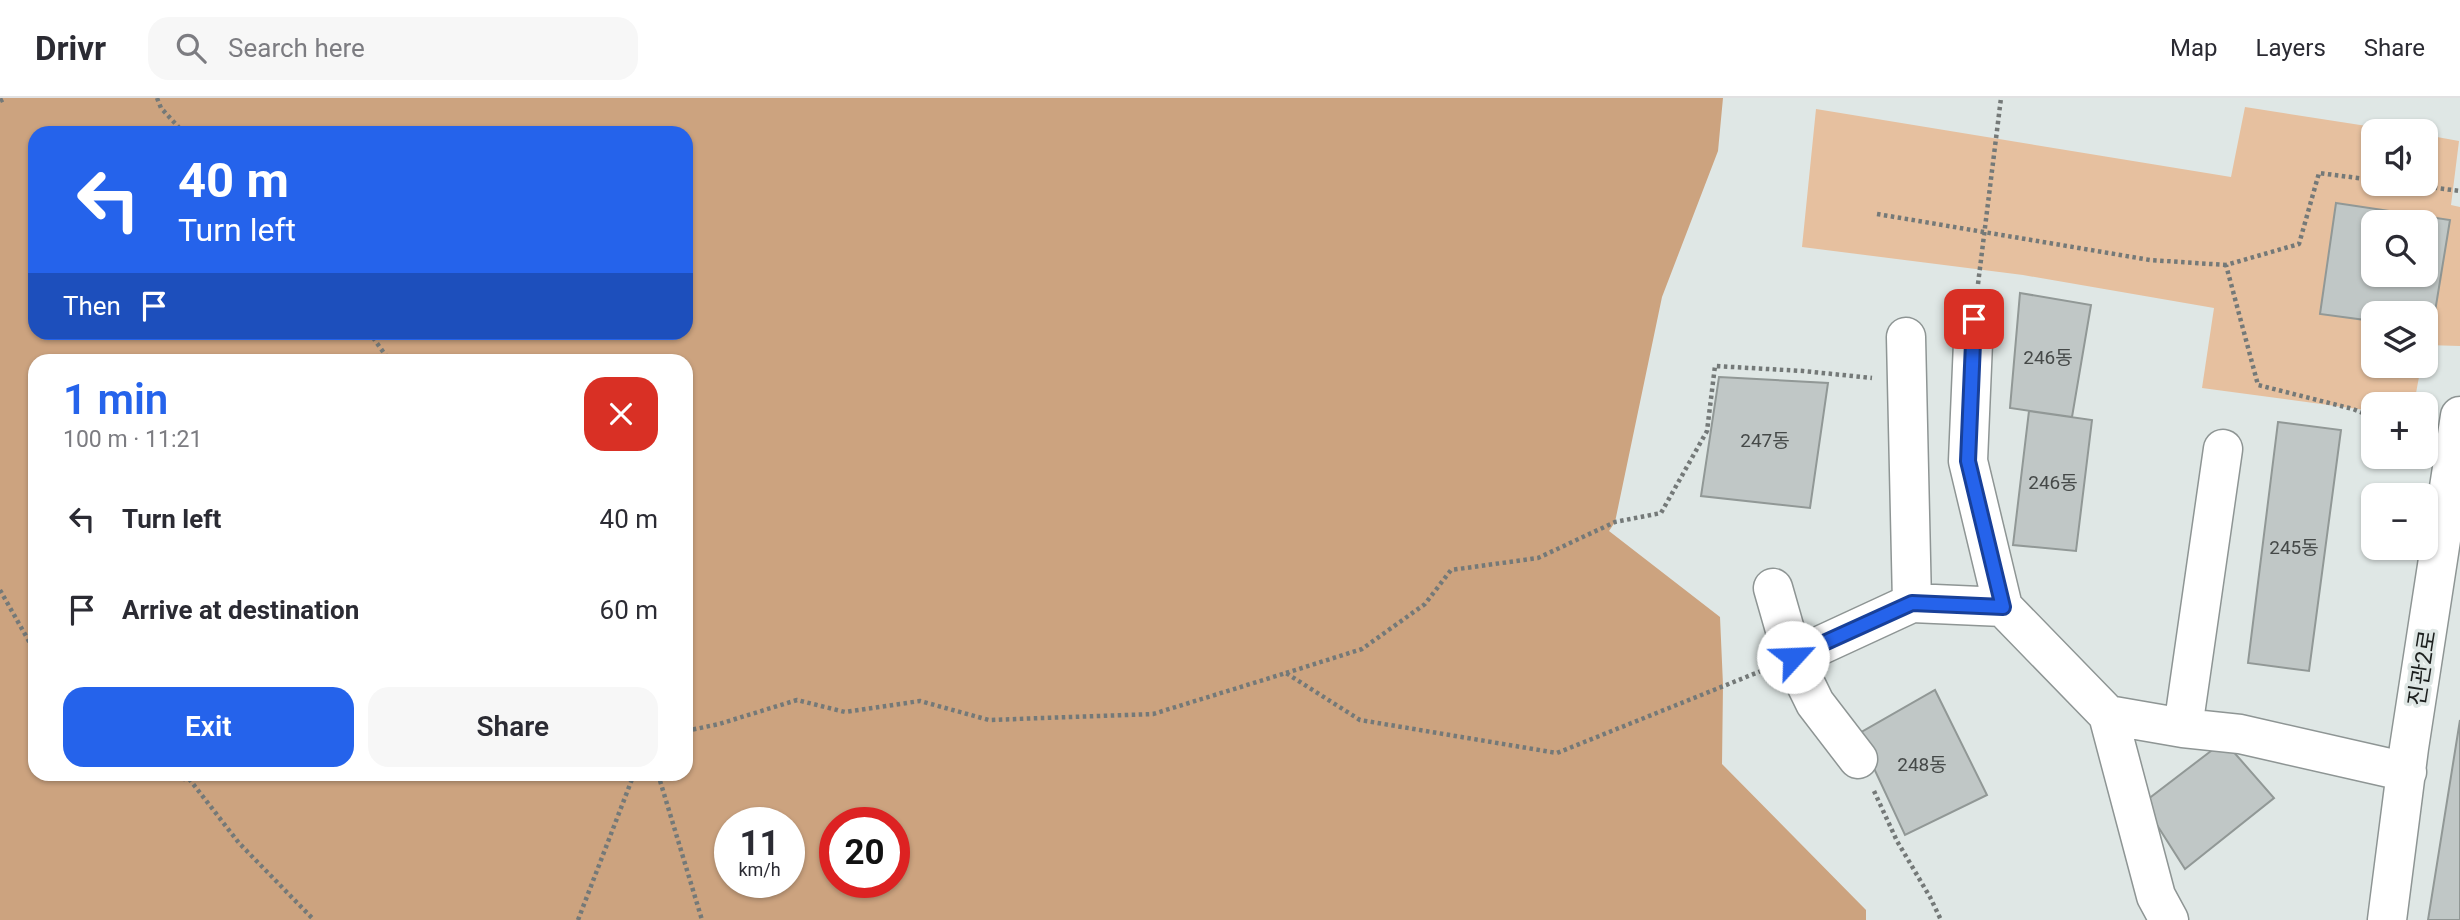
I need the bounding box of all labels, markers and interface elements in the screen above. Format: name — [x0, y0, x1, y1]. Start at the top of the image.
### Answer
search box — [148, 17, 638, 80]
text: Drivr — [35, 29, 106, 68]
icon: search — [172, 29, 210, 67]
text: Search here — [228, 33, 365, 63]
text: Map — [2170, 34, 2218, 62]
text: Layers — [2256, 34, 2326, 62]
text: Share — [2364, 34, 2425, 62]
map controls — [2361, 119, 2438, 560]
button: sound — [2361, 119, 2438, 196]
text: 40 m — [178, 152, 289, 209]
icon: left — [63, 154, 154, 245]
button: search — [2361, 210, 2438, 287]
text: Turn left — [178, 211, 296, 249]
icon: arrive — [135, 287, 173, 325]
pin — [1944, 289, 2004, 349]
text: Then — [63, 291, 121, 321]
icon: arrive — [1955, 300, 1993, 338]
button: layers — [2361, 301, 2438, 378]
house number: 246동 — [2023, 346, 2073, 369]
text: 1 min — [63, 375, 168, 424]
button: close — [584, 377, 658, 451]
button: + — [2361, 392, 2438, 469]
text: 100 m · 11:21 — [63, 426, 202, 453]
house number: 247동 — [1740, 429, 1790, 452]
house number: 246동 — [2028, 471, 2078, 494]
button: − — [2361, 483, 2438, 560]
icon: left — [63, 500, 101, 538]
text: Turn left — [122, 504, 221, 534]
text: 40 m — [600, 504, 658, 534]
house number: 245동 — [2269, 536, 2319, 559]
icon: arrive — [63, 591, 101, 629]
text: Arrive at destination — [122, 595, 359, 625]
text: 60 m — [600, 595, 658, 625]
position arrow — [1756, 620, 1830, 694]
street label: 진관2로 — [2403, 628, 2442, 708]
button: Exit — [63, 687, 354, 767]
button: Share — [368, 687, 658, 767]
house number: 248동 — [1897, 753, 1947, 776]
speed limit sign: 20 — [819, 807, 910, 898]
text: 11 — [739, 823, 780, 864]
text: km/h — [738, 859, 781, 880]

